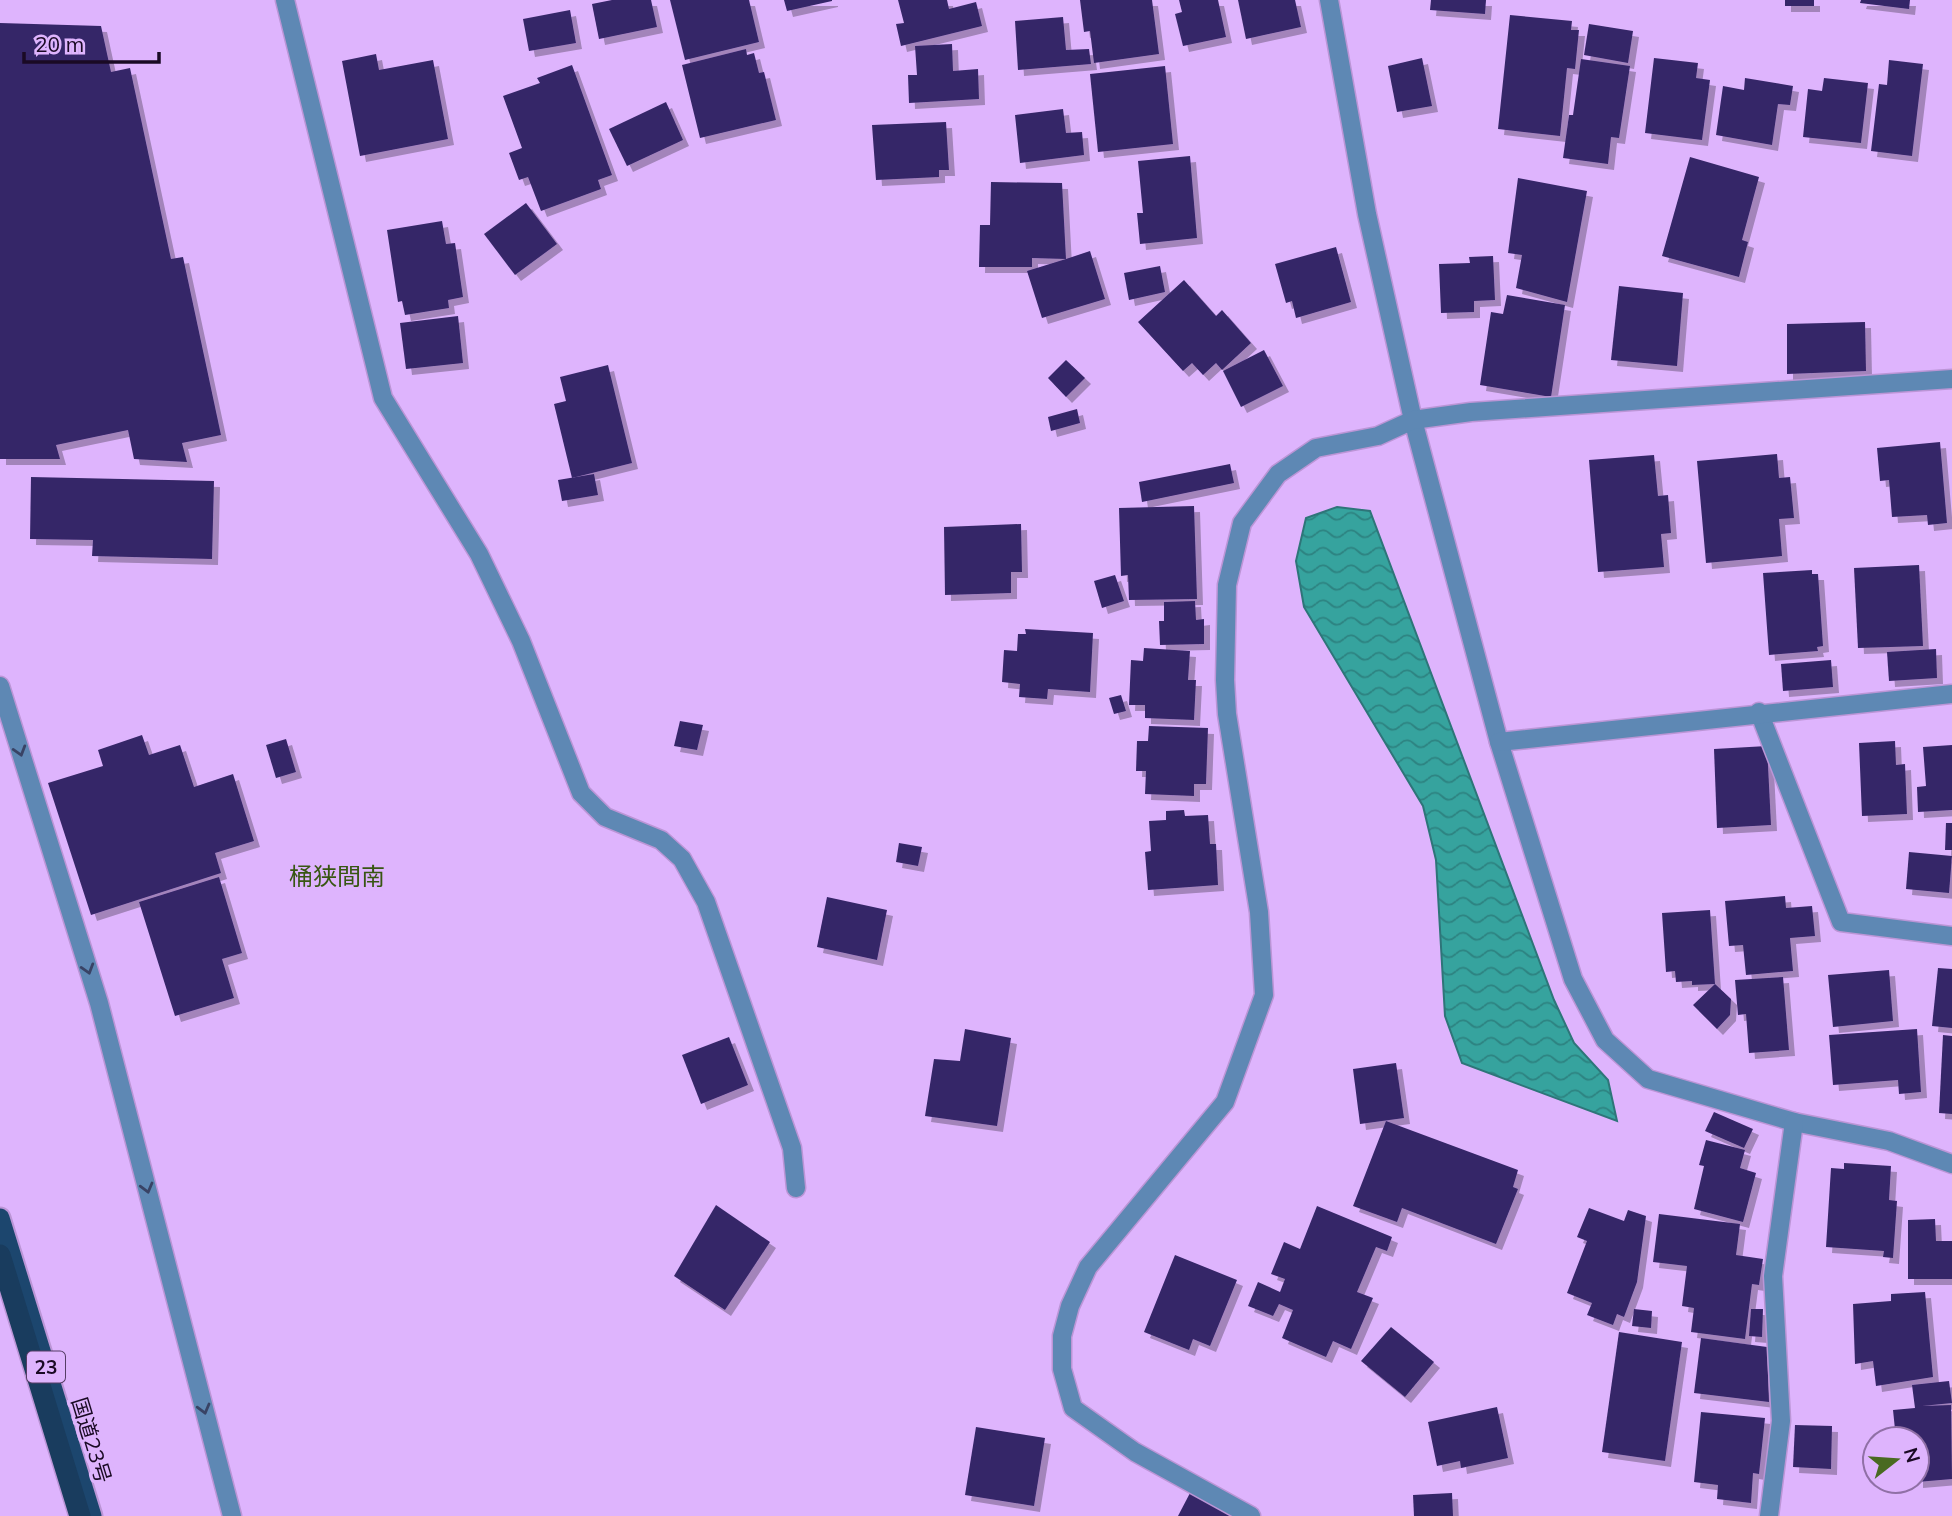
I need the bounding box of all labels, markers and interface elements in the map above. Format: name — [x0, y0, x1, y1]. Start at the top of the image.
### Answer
scale bar — [24, 21, 159, 65]
text: 20 m — [35, 31, 84, 57]
one-way arrow — [12, 745, 27, 757]
district label: 桶狭間南 — [289, 861, 385, 891]
one-way arrow — [80, 962, 95, 974]
one-way arrow — [139, 1182, 153, 1194]
road number: 23 — [27, 1352, 65, 1382]
street label: 国道23号 — [67, 1394, 117, 1486]
one-way arrow — [196, 1402, 210, 1414]
north arrow — [1861, 1425, 1931, 1495]
text: N — [1899, 1445, 1926, 1465]

